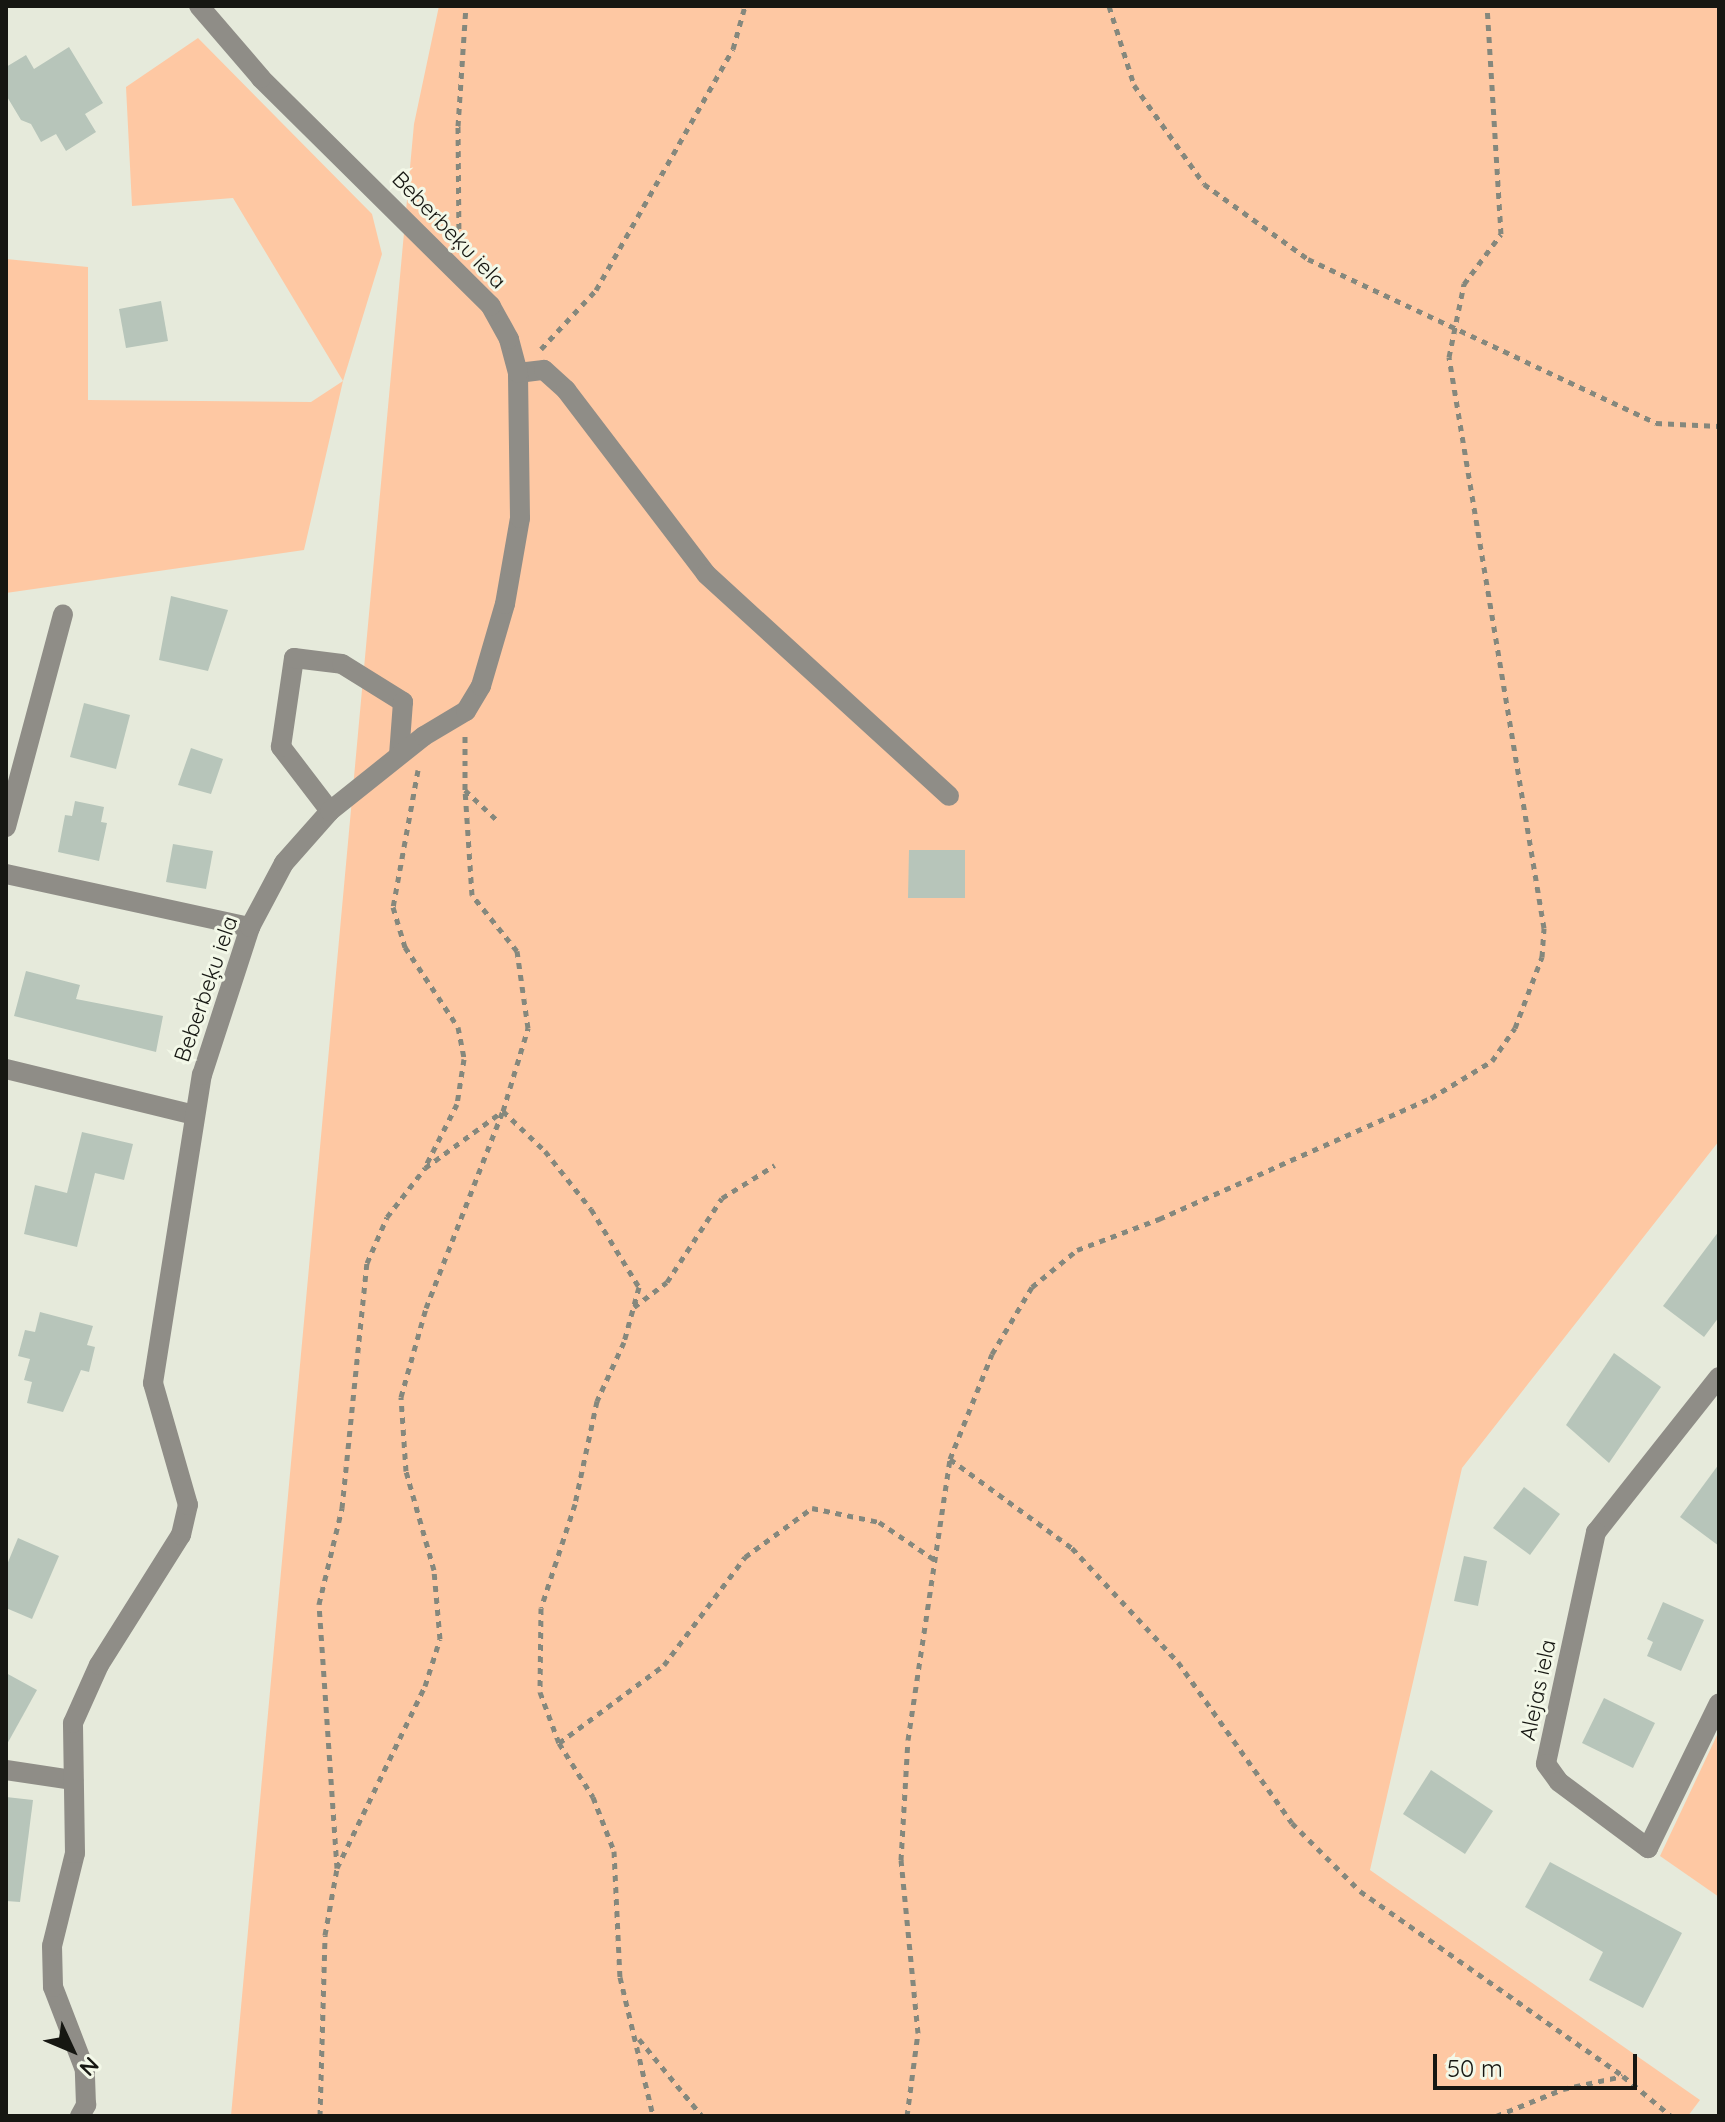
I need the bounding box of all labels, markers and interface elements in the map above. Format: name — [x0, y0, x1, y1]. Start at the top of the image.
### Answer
street label: Beberbeķu iela — [387, 166, 511, 294]
street label: Beberbeķu iela — [169, 913, 243, 1065]
street label: Alejas iela — [1514, 1637, 1562, 1743]
north arrow — [32, 2010, 112, 2090]
scale bar — [1437, 2038, 1641, 2088]
text: N — [74, 2051, 105, 2082]
text: 50 m — [1447, 2053, 1503, 2083]

